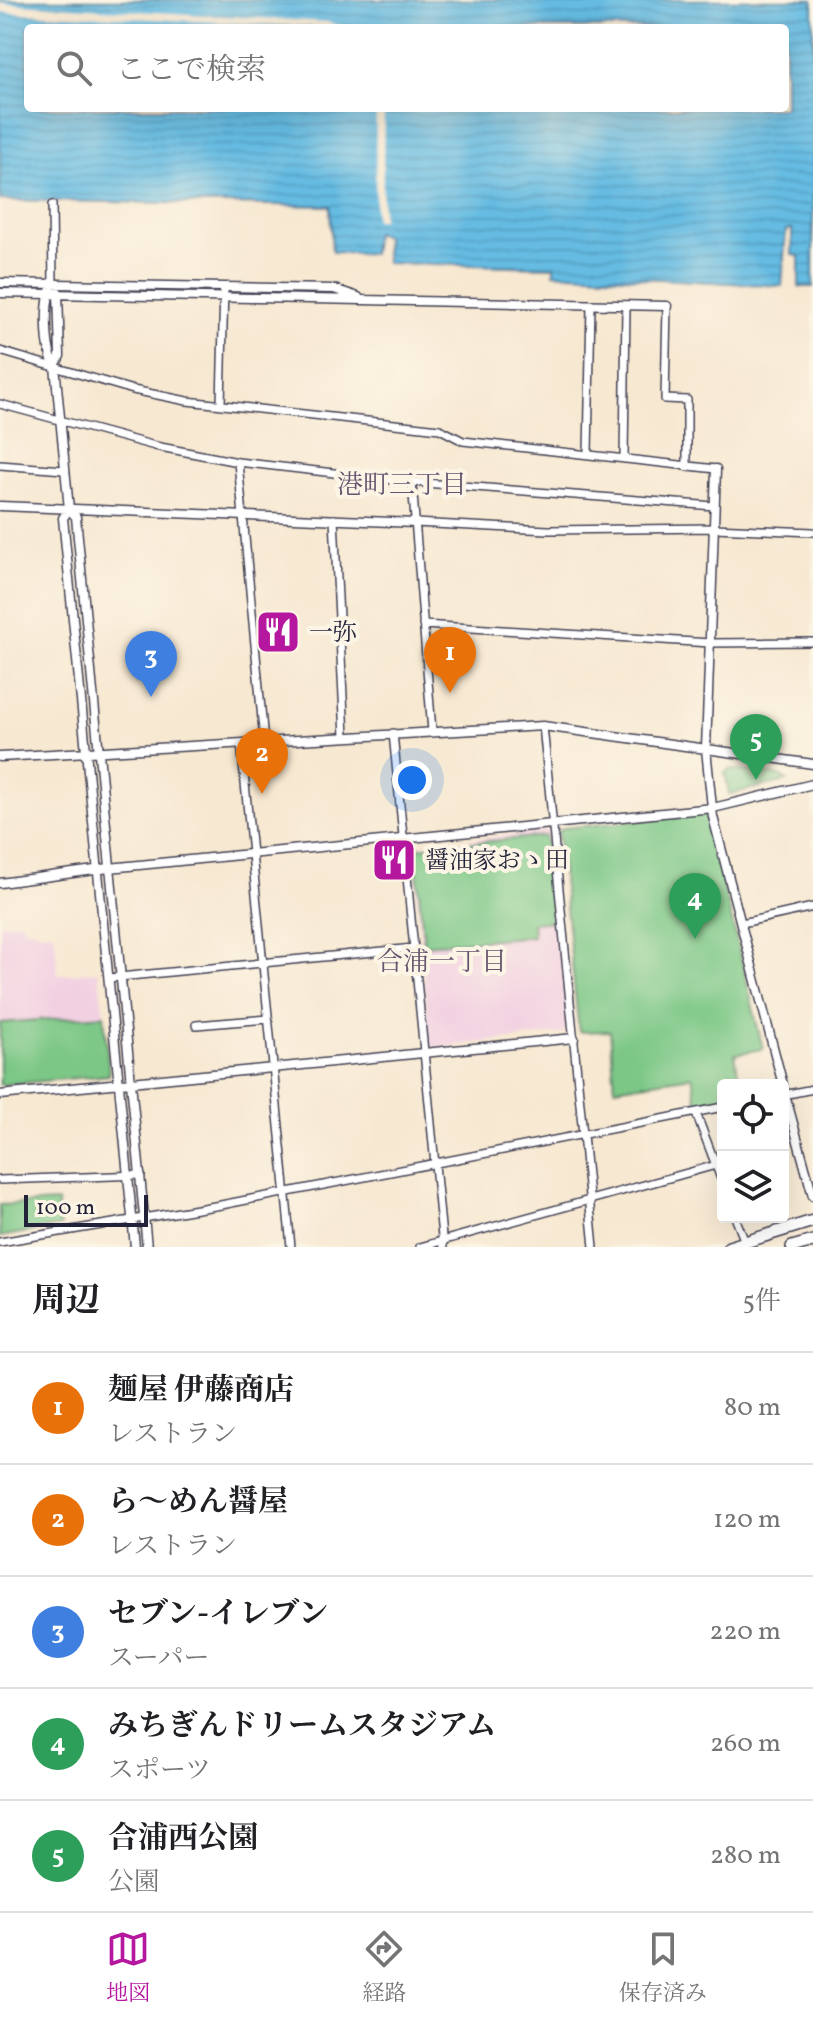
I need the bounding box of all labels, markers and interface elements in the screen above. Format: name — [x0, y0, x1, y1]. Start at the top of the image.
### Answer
search box — [24, 24, 789, 112]
icon: search — [52, 46, 96, 90]
text: ここで検索 — [116, 50, 266, 92]
district label: 港町三丁目 — [337, 468, 467, 504]
restaurant icon: 一弥 — [254, 608, 302, 656]
place label: 一弥 — [309, 617, 357, 651]
pin: 1 — [424, 627, 476, 693]
pin: 3 — [125, 631, 177, 697]
pin: 5 — [730, 714, 782, 780]
pin: 2 — [236, 728, 288, 794]
your location — [392, 760, 432, 800]
restaurant icon: 醤油家おゝ田 — [370, 836, 418, 884]
place label: 醤油家おゝ田 — [425, 845, 569, 879]
pin: 4 — [669, 873, 721, 939]
district label: 合浦一丁目 — [377, 945, 507, 981]
map controls — [717, 1079, 789, 1223]
button: locate — [717, 1079, 789, 1151]
button: layers — [717, 1151, 789, 1223]
scale bar — [24, 1191, 148, 1227]
text: 100 m — [36, 1193, 95, 1224]
text: 周辺 — [32, 1279, 100, 1326]
text: 5件 — [742, 1284, 781, 1320]
text: 麺屋 伊藤商店 — [108, 1370, 294, 1412]
text: 1 — [53, 1390, 63, 1426]
text: 80 m — [724, 1390, 781, 1426]
text: レストラン — [108, 1417, 237, 1453]
text: ら～めん醤屋 — [108, 1482, 288, 1524]
text: 2 — [51, 1502, 65, 1538]
text: 120 m — [713, 1502, 781, 1538]
text: レストラン — [108, 1529, 237, 1565]
text: セブン-イレブン — [108, 1594, 328, 1636]
text: 3 — [51, 1614, 65, 1650]
text: 220 m — [709, 1614, 781, 1650]
text: スーパー — [108, 1641, 209, 1677]
text: みちぎんドリームスタジアム — [108, 1706, 496, 1748]
text: 4 — [50, 1726, 66, 1762]
text: 260 m — [710, 1726, 781, 1762]
text: スポーツ — [108, 1753, 211, 1789]
text: 合浦西公園 — [108, 1818, 258, 1860]
text: 5 — [52, 1838, 64, 1874]
text: 280 m — [710, 1838, 781, 1874]
text: 公園 — [108, 1865, 160, 1901]
tab: 地図 — [106, 1927, 150, 2010]
tab: 経路 — [362, 1927, 407, 2010]
tab: 保存済み — [619, 1927, 707, 2010]

